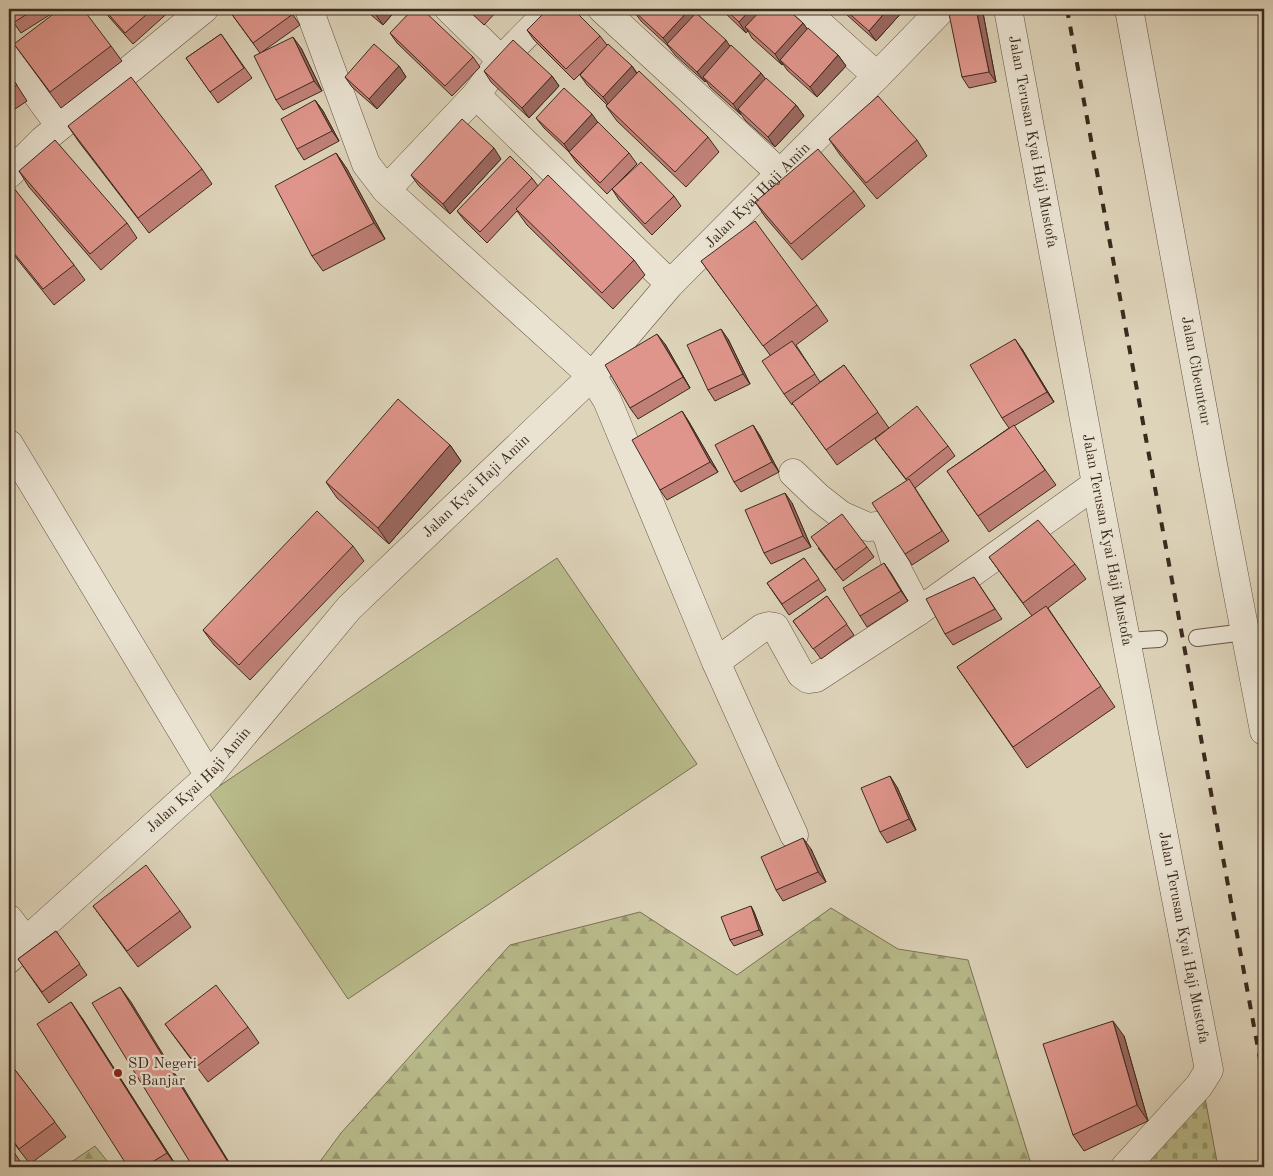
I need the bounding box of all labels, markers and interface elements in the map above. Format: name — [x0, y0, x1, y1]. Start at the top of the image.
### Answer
street label: Jalan Terusan Kyai Haji Mustofa — [1006, 34, 1060, 250]
street label: Jalan Kyai Haji Amin — [703, 140, 813, 251]
street label: Jalan Cibeunteur — [1178, 315, 1213, 427]
street label: Jalan Kyai Haji Amin — [420, 432, 533, 541]
street label: Jalan Terusan Kyai Haji Mustofa — [1079, 433, 1135, 648]
street label: Jalan Kyai Haji Amin — [144, 725, 254, 836]
street label: Jalan Terusan Kyai Haji Mustofa — [1156, 830, 1211, 1045]
place label: SD Negeri 8 Banjar — [128, 1057, 197, 1089]
marker: SD Negeri 8 Banjar — [112, 1067, 124, 1079]

